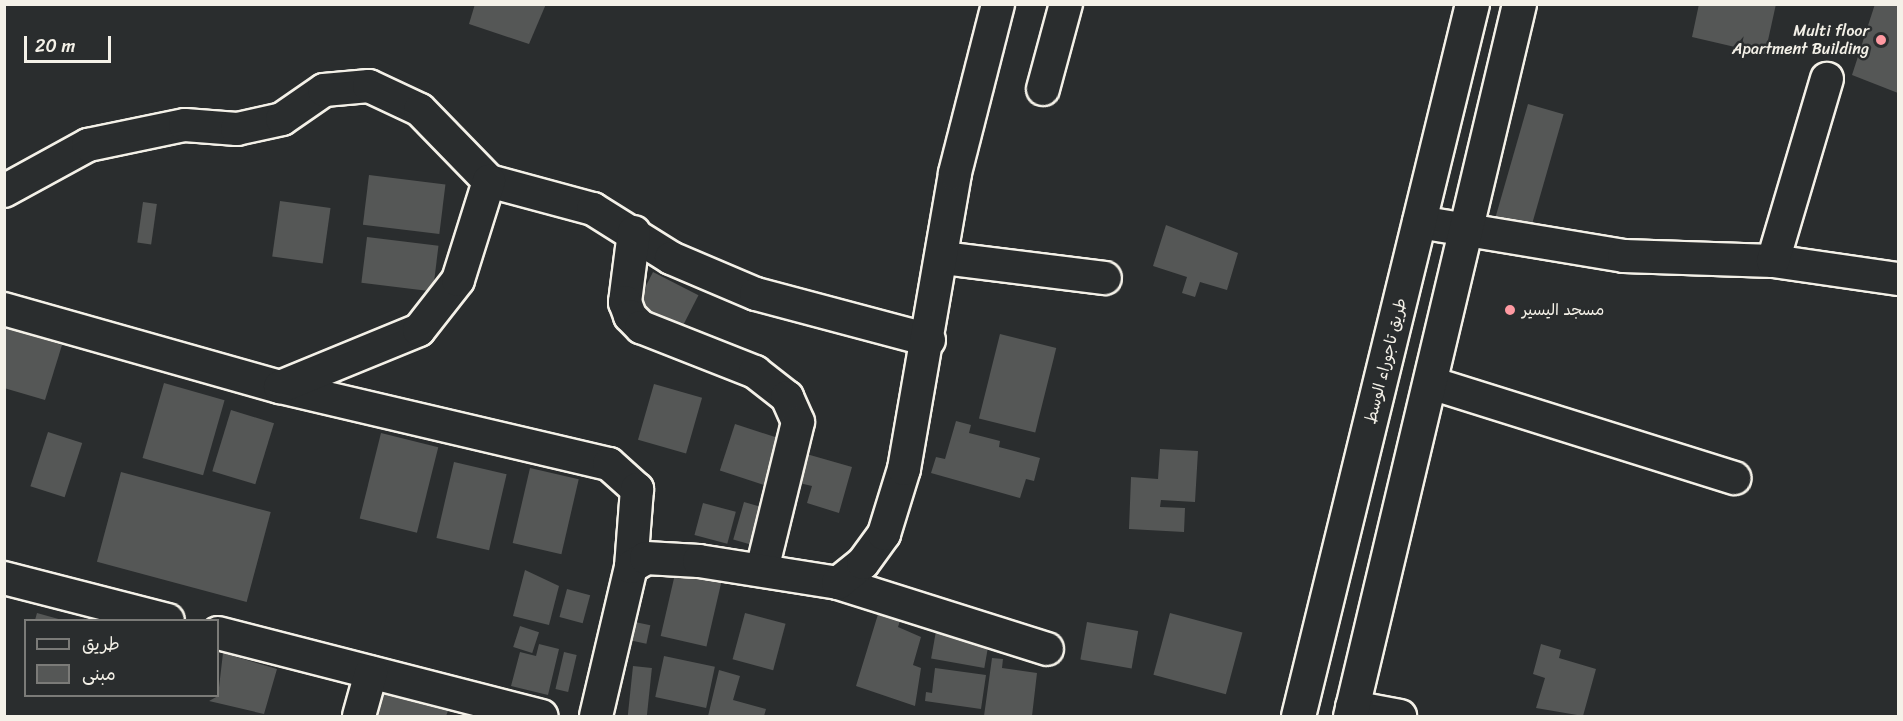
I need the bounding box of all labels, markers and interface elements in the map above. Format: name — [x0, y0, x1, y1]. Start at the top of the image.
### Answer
place label: Multi floor Apartment Building — [1732, 21, 1869, 59]
scale bar — [27, 24, 114, 62]
text: 20 m — [35, 30, 75, 62]
marker: Multi floor Apartment Building — [1874, 33, 1888, 47]
street label: طريق تاجوراء الوسط — [1361, 296, 1411, 426]
place label: مسجد اليسير — [1522, 300, 1604, 320]
marker: مسجد اليسير — [1503, 303, 1517, 317]
legend — [24, 619, 219, 697]
text: طريق — [82, 628, 120, 660]
text: مبنى — [82, 658, 116, 690]

